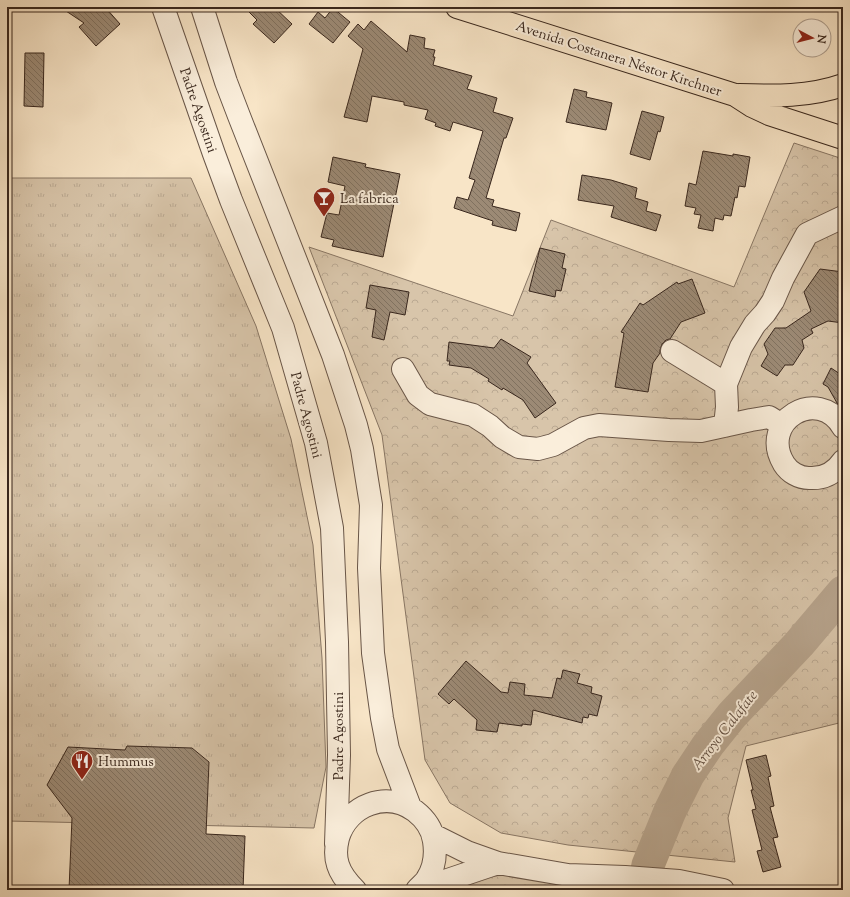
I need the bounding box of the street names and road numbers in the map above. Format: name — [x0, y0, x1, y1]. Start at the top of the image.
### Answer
street label: Avenida Costanera Néstor Kirchner — [513, 17, 725, 103]
street label: Padre Agostini — [173, 66, 221, 156]
street label: Padre Agostini — [284, 370, 326, 461]
street label: Padre Agostini — [330, 692, 350, 780]

